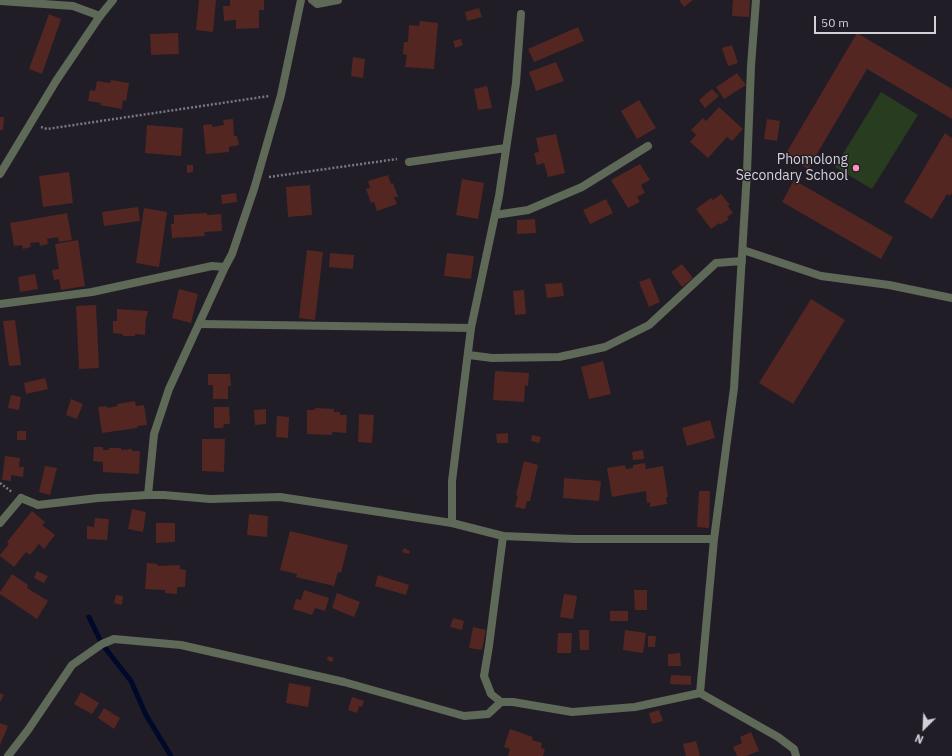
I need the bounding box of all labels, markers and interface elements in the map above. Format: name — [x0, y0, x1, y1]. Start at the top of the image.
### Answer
scale bar — [816, 8, 938, 34]
text: 50 m — [821, 15, 849, 30]
place label: Phomolong Secondary School — [736, 152, 848, 184]
marker: Phomolong Secondary School — [851, 163, 861, 173]
north arrow — [904, 708, 944, 748]
text: N — [913, 731, 926, 747]

